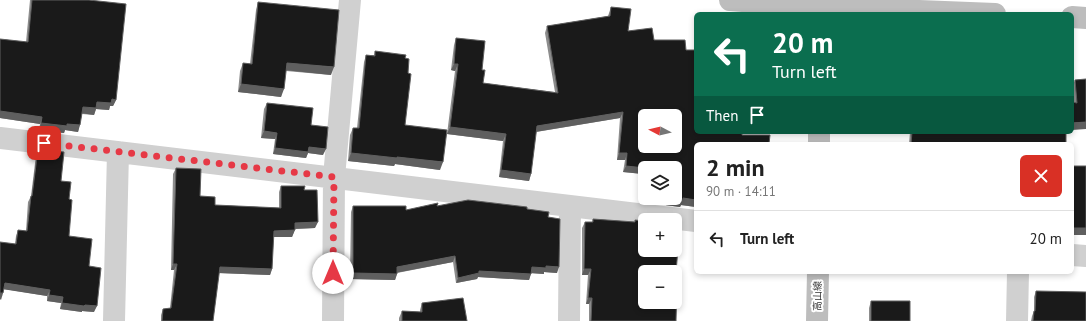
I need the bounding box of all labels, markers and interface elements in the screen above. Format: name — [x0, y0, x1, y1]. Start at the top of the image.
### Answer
text: 20 m — [772, 24, 833, 61]
icon: left — [706, 28, 758, 80]
text: Turn left — [772, 60, 837, 83]
icon: arrive — [746, 104, 768, 126]
text: Then — [706, 106, 738, 125]
north arrow — [638, 109, 682, 153]
map controls — [638, 109, 682, 309]
pin — [27, 126, 61, 160]
icon: arrive — [33, 132, 55, 154]
text: 2 min — [706, 152, 765, 183]
button: close — [1020, 155, 1062, 197]
button: layers — [638, 161, 682, 205]
text: 90 m · 14:11 — [706, 183, 776, 200]
button: + — [638, 213, 682, 257]
icon: left — [706, 228, 728, 250]
text: Turn left — [740, 229, 794, 248]
text: 20 m — [1029, 229, 1062, 248]
position arrow — [312, 252, 354, 294]
button: − — [638, 265, 682, 309]
street label: 高山線 — [811, 281, 824, 311]

